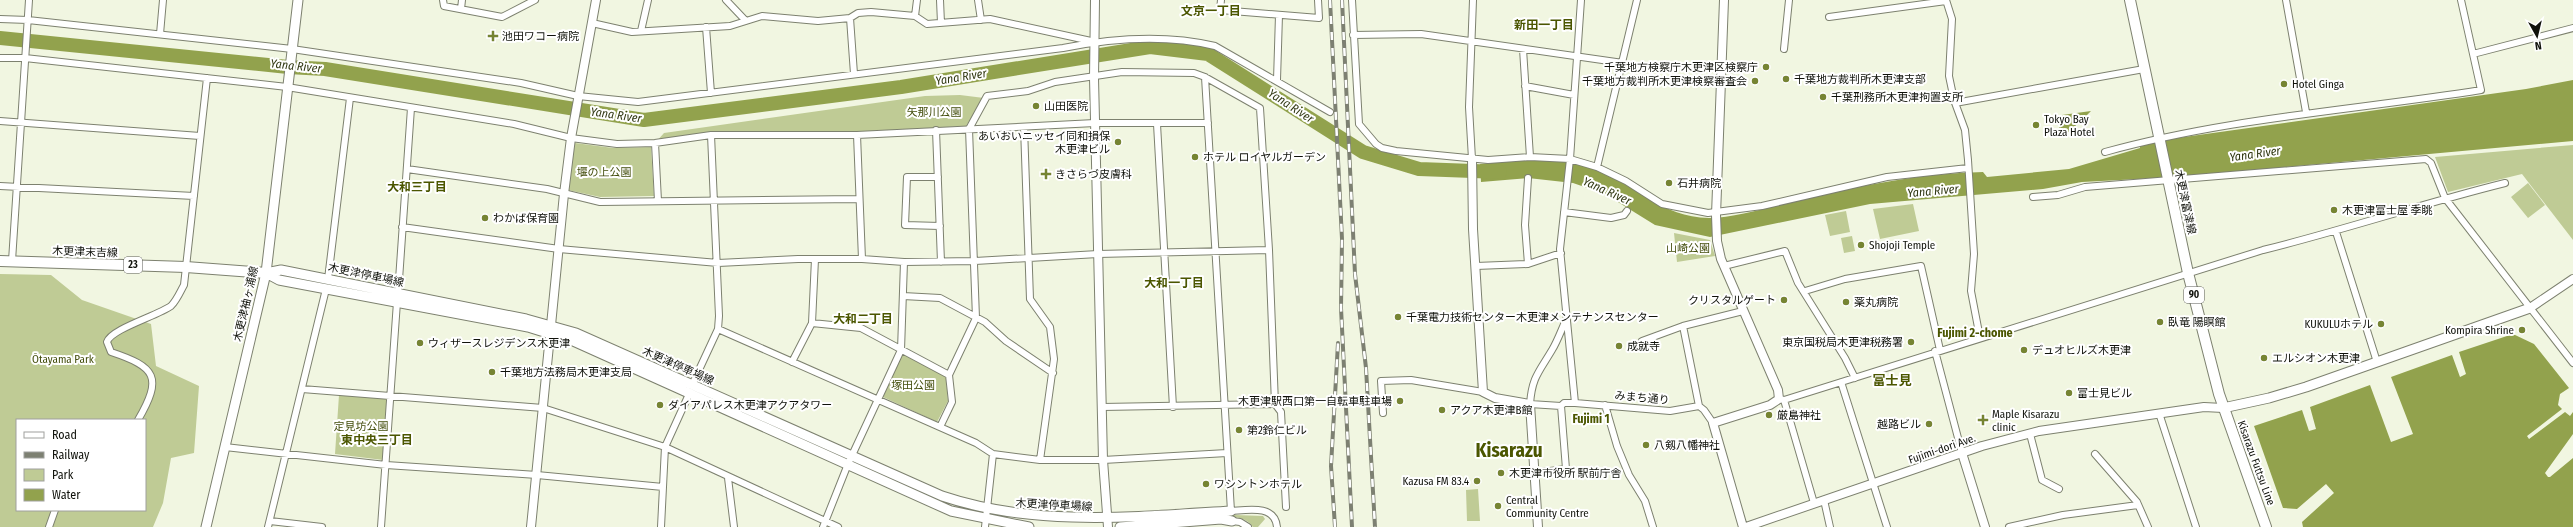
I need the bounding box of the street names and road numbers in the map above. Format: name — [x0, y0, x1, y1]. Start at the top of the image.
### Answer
street label: 木更津富津線 — [2172, 168, 2198, 236]
street label: 木更津末吉線 — [52, 244, 118, 260]
road number: 23 — [124, 257, 142, 273]
street label: 木更津停車場線 — [327, 261, 405, 289]
street label: 木更津袖ヶ浦線 — [231, 265, 261, 343]
road number: 90 — [2184, 287, 2204, 303]
street label: 木更津停車場線 — [640, 344, 716, 388]
street label: みまち通り — [1614, 389, 1670, 407]
street label: Kisarazu Futtsu Line — [2235, 419, 2277, 507]
street label: Fujimi-dori Ave. — [1907, 431, 1977, 467]
street label: 木更津停車場線 — [1015, 496, 1093, 514]

